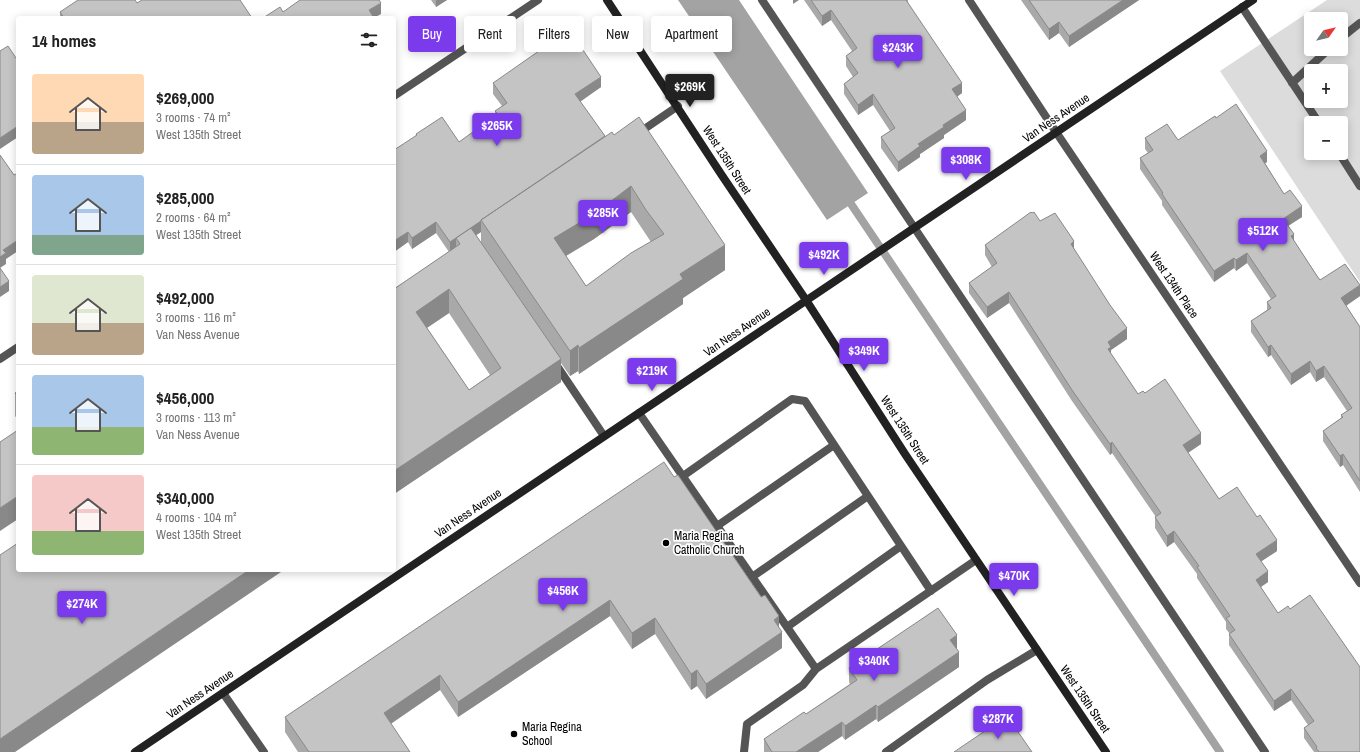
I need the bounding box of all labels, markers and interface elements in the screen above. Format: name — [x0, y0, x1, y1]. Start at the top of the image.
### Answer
north arrow — [1304, 12, 1348, 56]
map controls — [1304, 12, 1348, 160]
chip: Buy — [408, 16, 456, 52]
chip: Rent — [464, 16, 516, 52]
chip: Filters — [524, 16, 584, 52]
chip: New — [592, 16, 643, 52]
chip: Apartment — [651, 16, 732, 52]
text: 14 homes — [32, 29, 96, 52]
icon: filters — [358, 29, 380, 51]
pin: $243K — [870, 35, 926, 69]
text: $243K — [882, 39, 914, 56]
button: + — [1304, 64, 1348, 108]
pin: $269K — [662, 74, 718, 108]
text: $269K — [674, 78, 706, 95]
text: $269,000 — [156, 86, 214, 109]
icon: home — [64, 90, 112, 138]
street label: Van Ness Avenue — [1019, 90, 1093, 146]
text: 3 rooms · 74 m² — [156, 109, 231, 126]
pin: $265K — [469, 113, 525, 147]
button: − — [1304, 116, 1348, 160]
text: $265K — [481, 117, 513, 134]
street label: West 135th Street — [699, 123, 755, 198]
text: West 135th Street — [156, 126, 241, 143]
pin: $308K — [938, 147, 994, 181]
text: $308K — [950, 151, 982, 168]
text: $285,000 — [156, 186, 214, 209]
icon: home — [64, 191, 112, 239]
pin: $285K — [575, 200, 631, 234]
text: $285K — [587, 204, 619, 221]
text: 2 rooms · 64 m² — [156, 209, 231, 226]
pin: $512K — [1235, 218, 1291, 252]
text: $512K — [1247, 222, 1279, 239]
text: West 135th Street — [156, 226, 241, 243]
pin: $492K — [796, 242, 852, 276]
text: $492K — [808, 246, 840, 263]
street label: West 134th Place — [1146, 249, 1202, 321]
text: $492,000 — [156, 286, 214, 309]
icon: home — [64, 291, 112, 339]
street label: Van Ness Avenue — [700, 304, 774, 360]
text: 3 rooms · 116 m² — [156, 309, 236, 326]
text: Van Ness Avenue — [156, 326, 240, 343]
pin: $349K — [836, 338, 892, 372]
text: $349K — [848, 342, 880, 359]
pin: $219K — [624, 358, 680, 392]
text: $219K — [636, 362, 668, 379]
text: $456,000 — [156, 386, 214, 409]
icon: home — [64, 391, 112, 439]
street label: West 135th Street — [877, 393, 933, 468]
text: 3 rooms · 113 m² — [156, 409, 236, 426]
text: Van Ness Avenue — [156, 426, 240, 443]
street label: Van Ness Avenue — [431, 485, 505, 541]
text: $340,000 — [156, 486, 214, 509]
icon: home — [64, 491, 112, 539]
text: 4 rooms · 104 m² — [156, 509, 237, 526]
text: West 135th Street — [156, 526, 241, 543]
place label: Maria Regina Catholic Church — [674, 528, 745, 558]
marker: Maria Regina Catholic Church — [661, 538, 671, 548]
pin: $470K — [986, 563, 1042, 597]
text: $470K — [998, 567, 1030, 584]
pin: $456K — [535, 578, 591, 612]
text: $456K — [547, 582, 579, 599]
pin: $274K — [54, 591, 110, 625]
text: $274K — [66, 595, 98, 612]
pin: $340K — [846, 648, 902, 682]
text: $340K — [858, 652, 890, 669]
street label: West 135th Street — [1056, 662, 1114, 736]
street label: Van Ness Avenue — [163, 666, 237, 722]
pin: $287K — [970, 706, 1026, 740]
text: $287K — [982, 710, 1014, 727]
place label: Maria Regina School — [522, 719, 582, 749]
marker: Maria Regina School — [509, 729, 519, 739]

